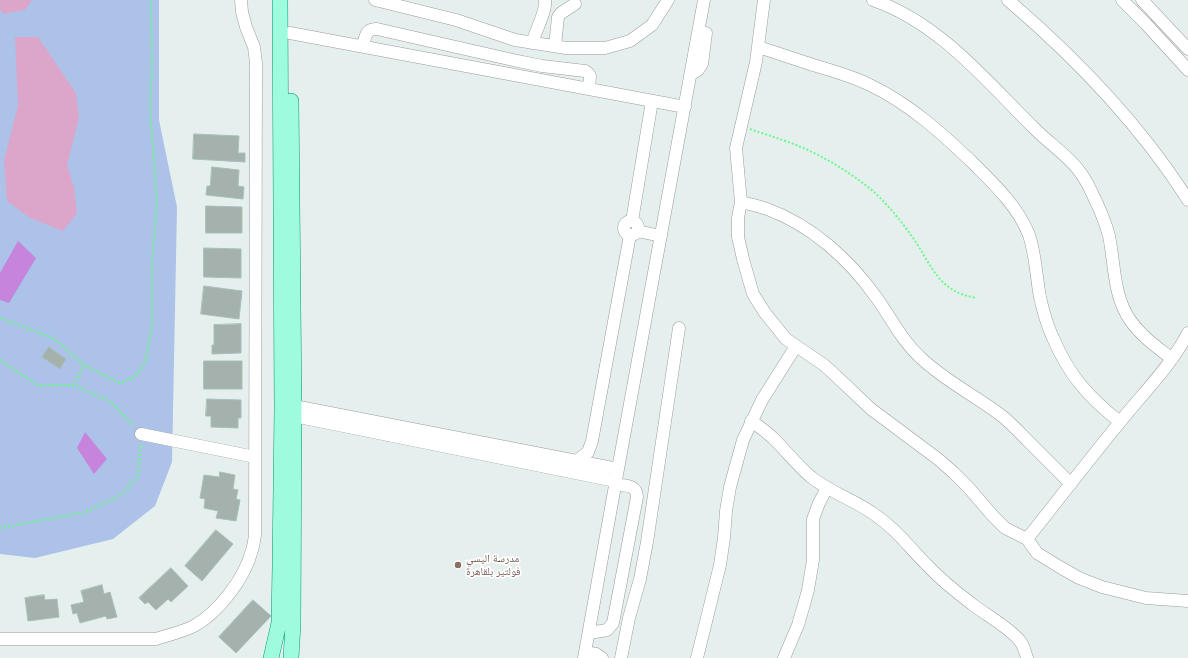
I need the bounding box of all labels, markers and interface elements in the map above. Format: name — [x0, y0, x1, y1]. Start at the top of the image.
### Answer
place label: مدرسة اليسي فولتير بلقاهرة — [466, 552, 521, 578]
marker: مدرسة اليسي فولتير بلقاهرة — [453, 560, 463, 570]

